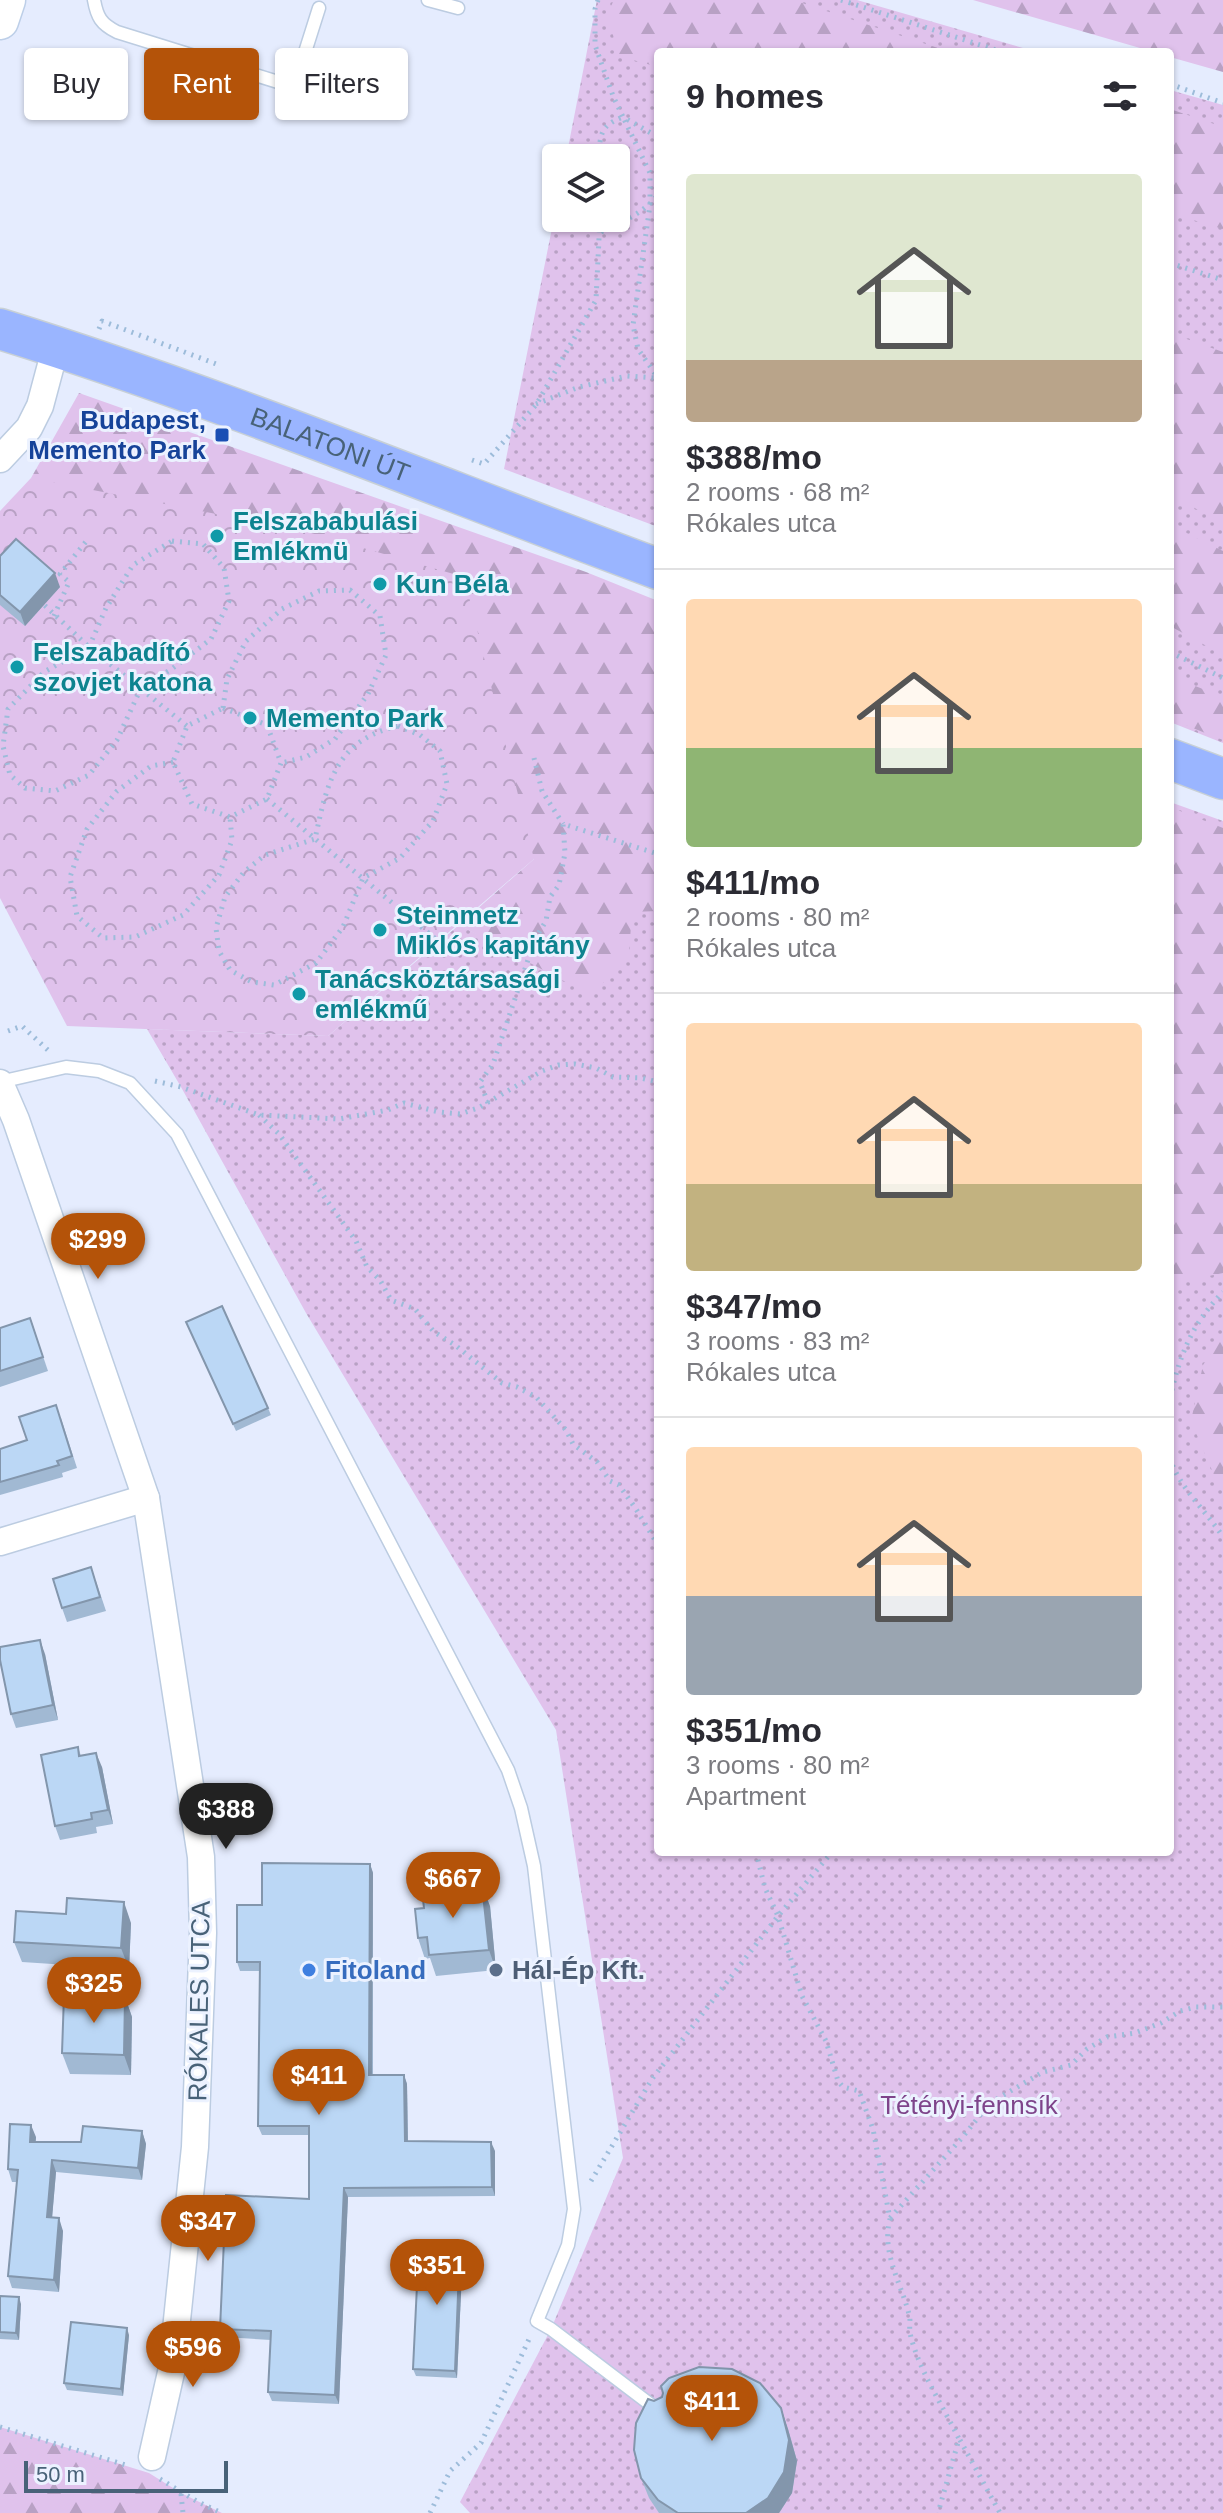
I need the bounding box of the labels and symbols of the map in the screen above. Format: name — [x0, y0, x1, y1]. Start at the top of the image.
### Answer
street label: BALATONI ÚT — [246, 401, 414, 488]
place label: Budapest, Memento Park — [28, 405, 207, 465]
marker: Budapest, Memento Park — [213, 426, 231, 444]
place label: Felszababulási Emlékmü — [233, 506, 418, 566]
marker: Felszababulási Emlékmü — [208, 527, 226, 545]
place label: Kun Béla — [396, 569, 509, 599]
marker: Kun Béla — [371, 575, 389, 593]
place label: Felszabadító szovjet katona — [33, 637, 213, 697]
marker: Felszabadító szovjet katona — [8, 658, 26, 676]
place label: Memento Park — [266, 703, 444, 733]
marker: Memento Park — [241, 709, 259, 727]
place label: Steinmetz Miklós kapitány — [396, 900, 590, 960]
marker: Steinmetz Miklós kapitány — [371, 921, 389, 939]
place label: Tanácsköztársasági emlékmű — [315, 964, 560, 1024]
marker: Tanácsköztársasági emlékmű — [290, 985, 308, 1003]
pin: $299 — [51, 1213, 145, 1281]
pin: $388 — [179, 1783, 273, 1851]
pin: $667 — [406, 1852, 500, 1920]
street label: RÓKALES UTCA — [182, 1900, 216, 2102]
place label: Fitoland — [325, 1955, 426, 1985]
place label: Hál-Ép Kft. — [512, 1955, 645, 1985]
pin: $325 — [47, 1957, 141, 2025]
marker: Fitoland — [300, 1961, 318, 1979]
marker: Hál-Ép Kft. — [487, 1961, 505, 1979]
pin: $411 — [272, 2049, 366, 2117]
park label: Tétényi-fennsík — [880, 2090, 1059, 2120]
pin: $347 — [161, 2195, 255, 2263]
pin: $351 — [390, 2239, 484, 2307]
pin: $596 — [146, 2321, 240, 2389]
pin: $411 — [665, 2375, 759, 2443]
scale bar — [24, 2457, 228, 2493]

